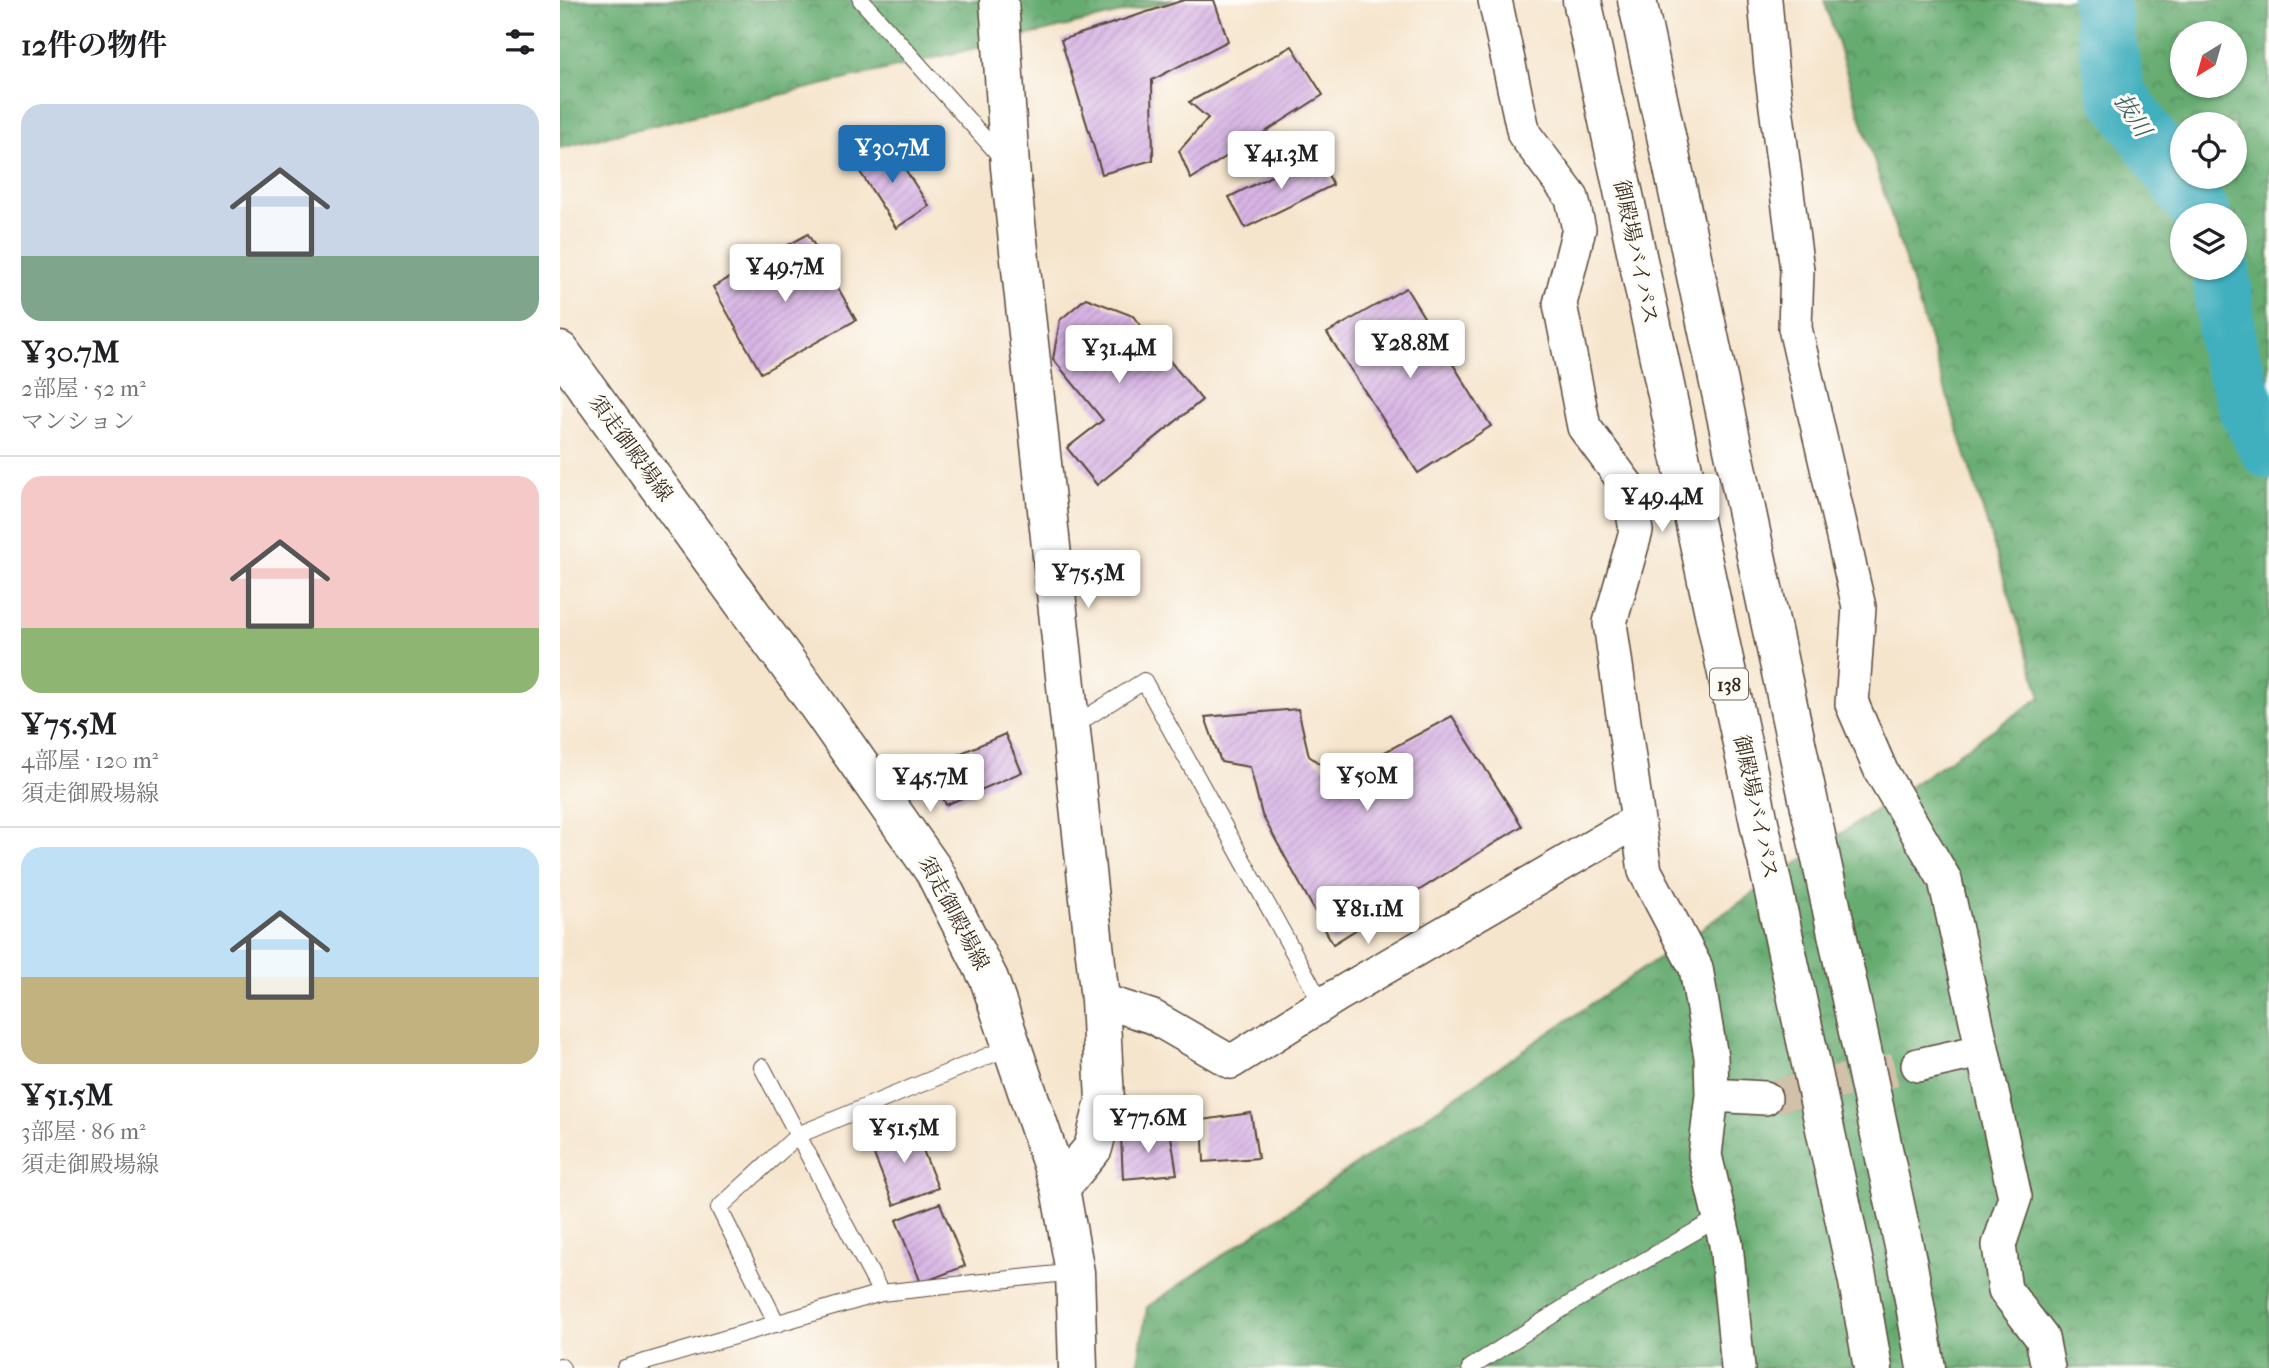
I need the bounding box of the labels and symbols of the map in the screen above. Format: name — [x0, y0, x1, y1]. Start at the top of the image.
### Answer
north arrow — [2170, 21, 2247, 98]
water label: 抜川 — [2109, 89, 2158, 144]
pin: ¥30.7M — [835, 125, 949, 185]
pin: ¥41.3M — [1224, 132, 1338, 191]
street label: 御殿場バイパス — [1609, 178, 1663, 326]
pin: ¥49.7M — [728, 244, 842, 304]
pin: ¥28.8M — [1353, 320, 1467, 380]
pin: ¥31.4M — [1062, 326, 1176, 385]
street label: 須走御殿場線 — [584, 390, 678, 506]
pin: ¥49.4M — [1605, 475, 1719, 534]
pin: ¥75.5M — [1031, 550, 1145, 610]
road number: 138 — [1710, 668, 1748, 699]
street label: 御殿場バイパス — [1729, 733, 1783, 881]
pin: ¥45.7M — [873, 754, 987, 814]
pin: ¥50M — [1326, 754, 1408, 813]
street label: 須走御殿場線 — [914, 852, 994, 974]
pin: ¥81.1M — [1311, 886, 1425, 946]
pin: ¥77.6M — [1091, 1096, 1205, 1155]
pin: ¥51.5M — [847, 1106, 961, 1165]

